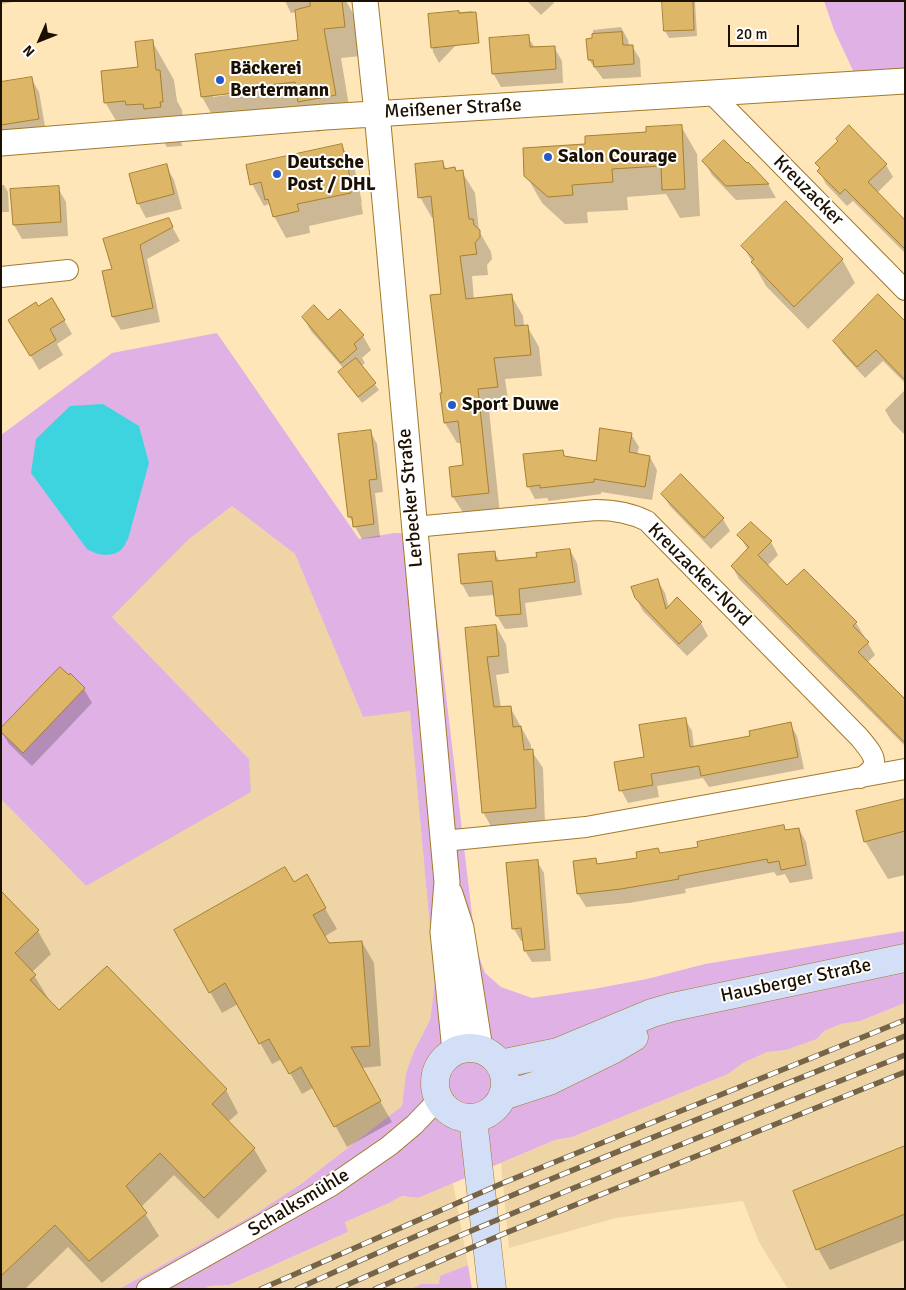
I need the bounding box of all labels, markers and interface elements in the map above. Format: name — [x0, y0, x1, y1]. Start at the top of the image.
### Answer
north arrow — [15, 15, 65, 65]
scale bar — [731, 15, 802, 47]
text: 20 m — [736, 25, 767, 43]
text: N — [19, 41, 38, 60]
place label: Bäckerei Bertermann — [230, 58, 329, 102]
marker: Bäckerei Bertermann — [214, 74, 226, 86]
street label: Meißener Straße — [384, 94, 522, 124]
place label: Salon Courage — [558, 146, 677, 168]
marker: Salon Courage — [542, 151, 554, 163]
street label: Kreuzacker — [768, 151, 848, 231]
place label: Deutsche Post / DHL — [287, 152, 376, 196]
marker: Deutsche Post / DHL — [271, 168, 283, 180]
place label: Sport Duwe — [462, 394, 559, 416]
marker: Sport Duwe — [446, 399, 458, 411]
street label: Lerbecker Straße — [394, 428, 428, 568]
street label: Kreuzacker-Nord — [643, 519, 755, 631]
street label: Hausberger Straße — [719, 954, 873, 1008]
street label: Schalksmühle — [244, 1164, 354, 1242]

